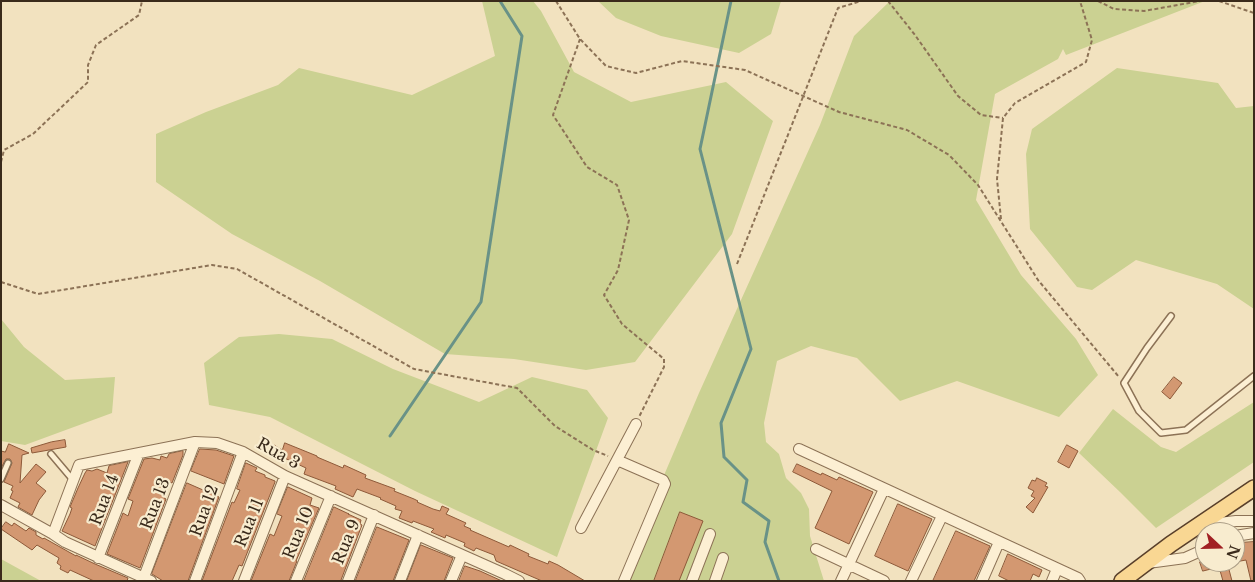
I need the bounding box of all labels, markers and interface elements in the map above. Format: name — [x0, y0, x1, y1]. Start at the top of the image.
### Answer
street label: Rua 3 — [253, 434, 303, 474]
street label: Rua 14 — [86, 472, 124, 528]
street label: Rua 13 — [137, 475, 175, 533]
street label: Rua 12 — [187, 482, 223, 540]
street label: Rua 11 — [232, 496, 268, 550]
street label: Rua 10 — [280, 504, 318, 562]
street label: Rua 9 — [329, 517, 365, 567]
north arrow — [1195, 522, 1245, 572]
text: N — [1222, 543, 1244, 561]

